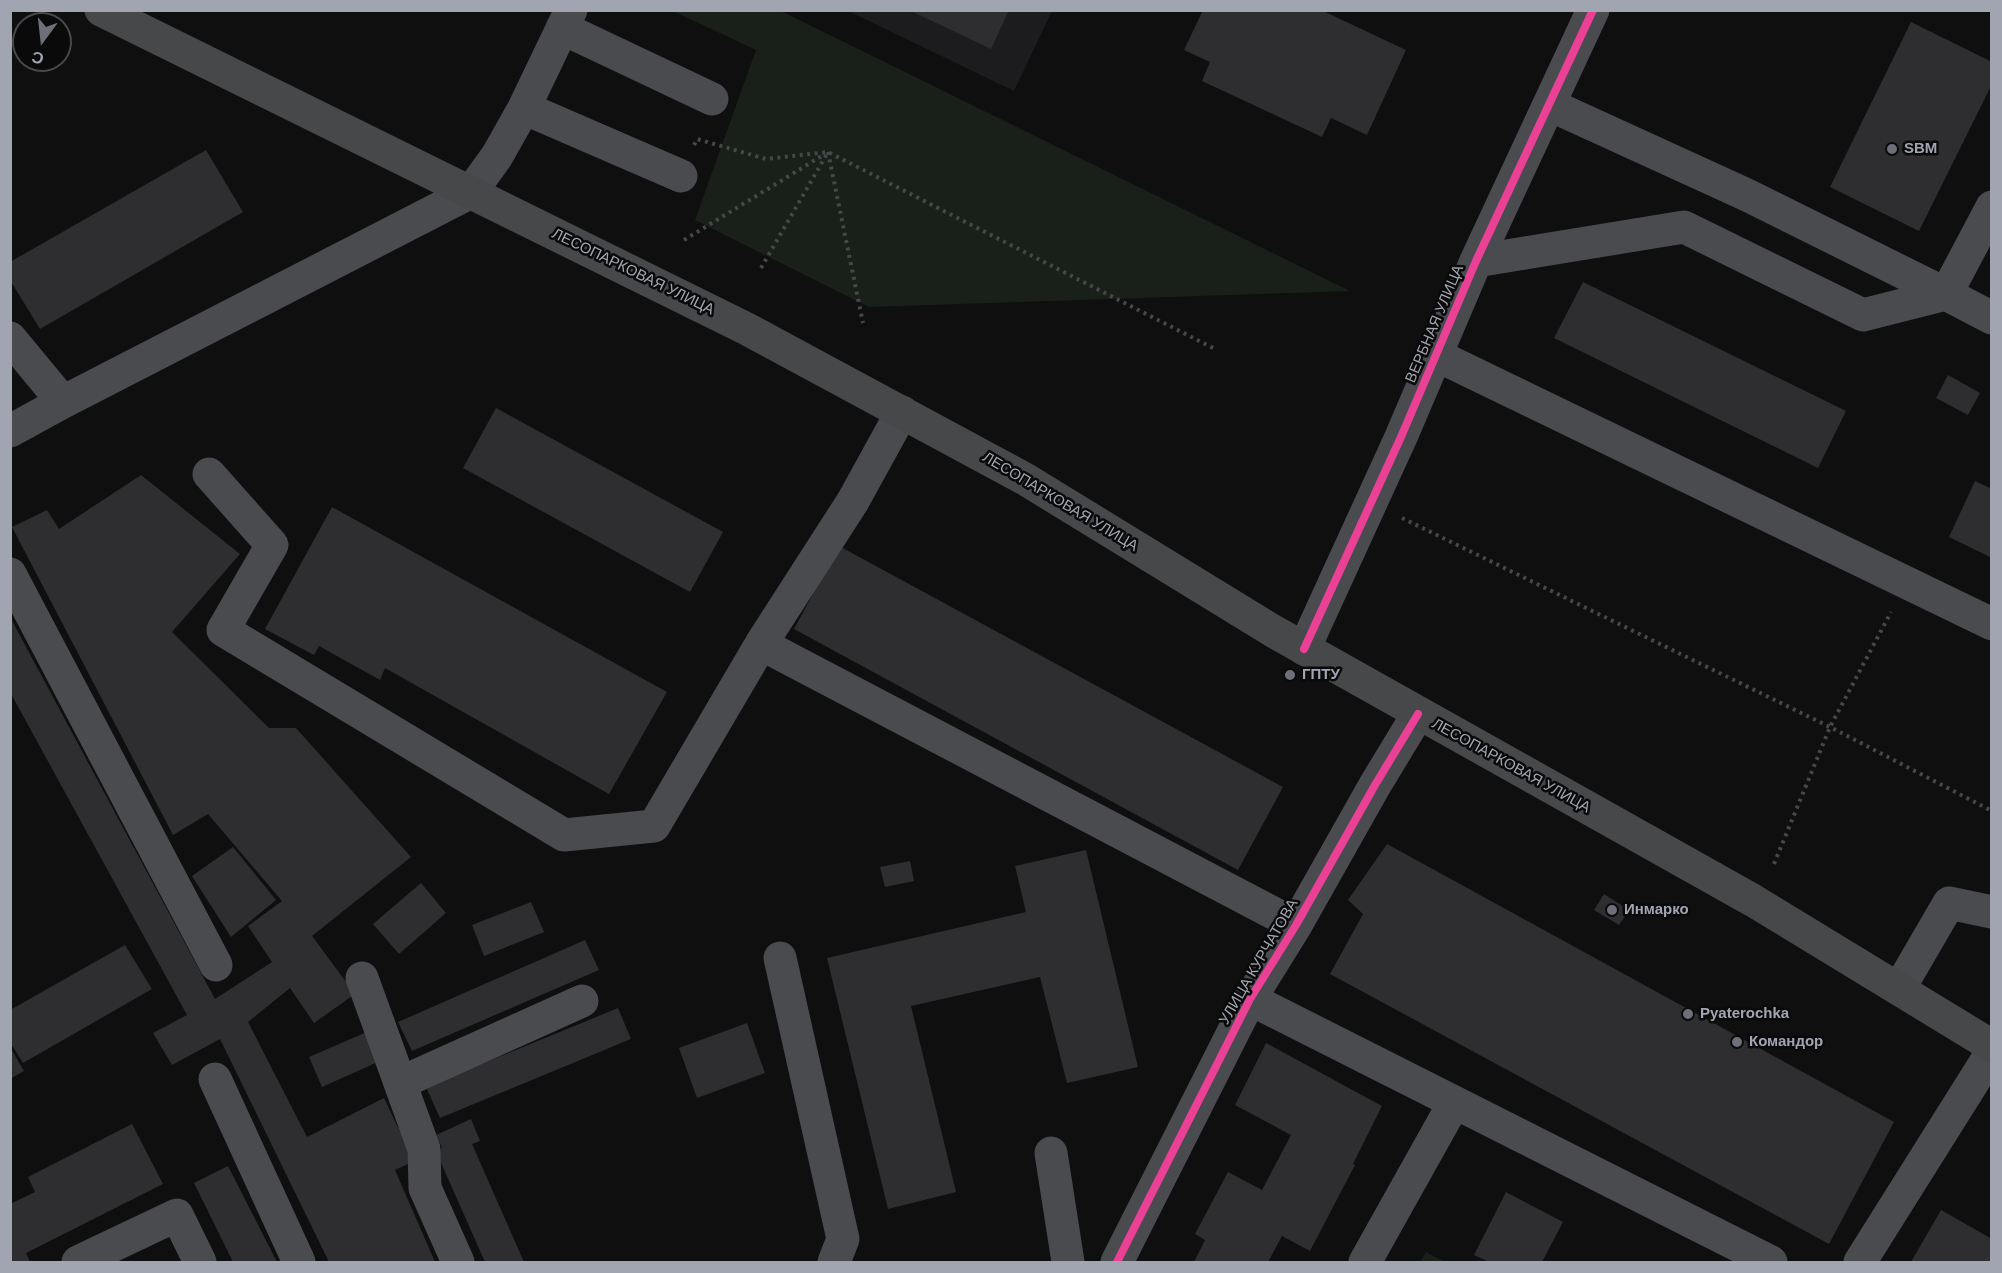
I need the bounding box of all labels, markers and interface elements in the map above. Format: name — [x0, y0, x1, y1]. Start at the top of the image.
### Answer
north arrow — [12, 12, 72, 72]
text: С — [30, 48, 46, 68]
place label: SBM — [1904, 140, 1937, 158]
marker: SBM — [1885, 142, 1899, 156]
street label: ЛЕСОПАРКОВАЯ УЛИЦА — [549, 225, 717, 319]
street label: ВЕРБНАЯ УЛИЦА — [1402, 262, 1468, 386]
street label: ЛЕСОПАРКОВАЯ УЛИЦА — [979, 448, 1141, 556]
place label: ГПТУ — [1302, 666, 1340, 684]
marker: ГПТУ — [1283, 668, 1297, 682]
street label: ЛЕСОПАРКОВАЯ УЛИЦА — [1429, 715, 1593, 817]
street label: УЛИЦА КУРЧАТОВА — [1216, 896, 1302, 1028]
place label: Инмарко — [1624, 901, 1689, 919]
marker: Инмарко — [1605, 903, 1619, 917]
place label: Pyaterochka — [1700, 1005, 1789, 1023]
marker: Pyaterochka — [1681, 1007, 1695, 1021]
place label: Командор — [1749, 1033, 1823, 1051]
marker: Командор — [1730, 1035, 1744, 1049]

